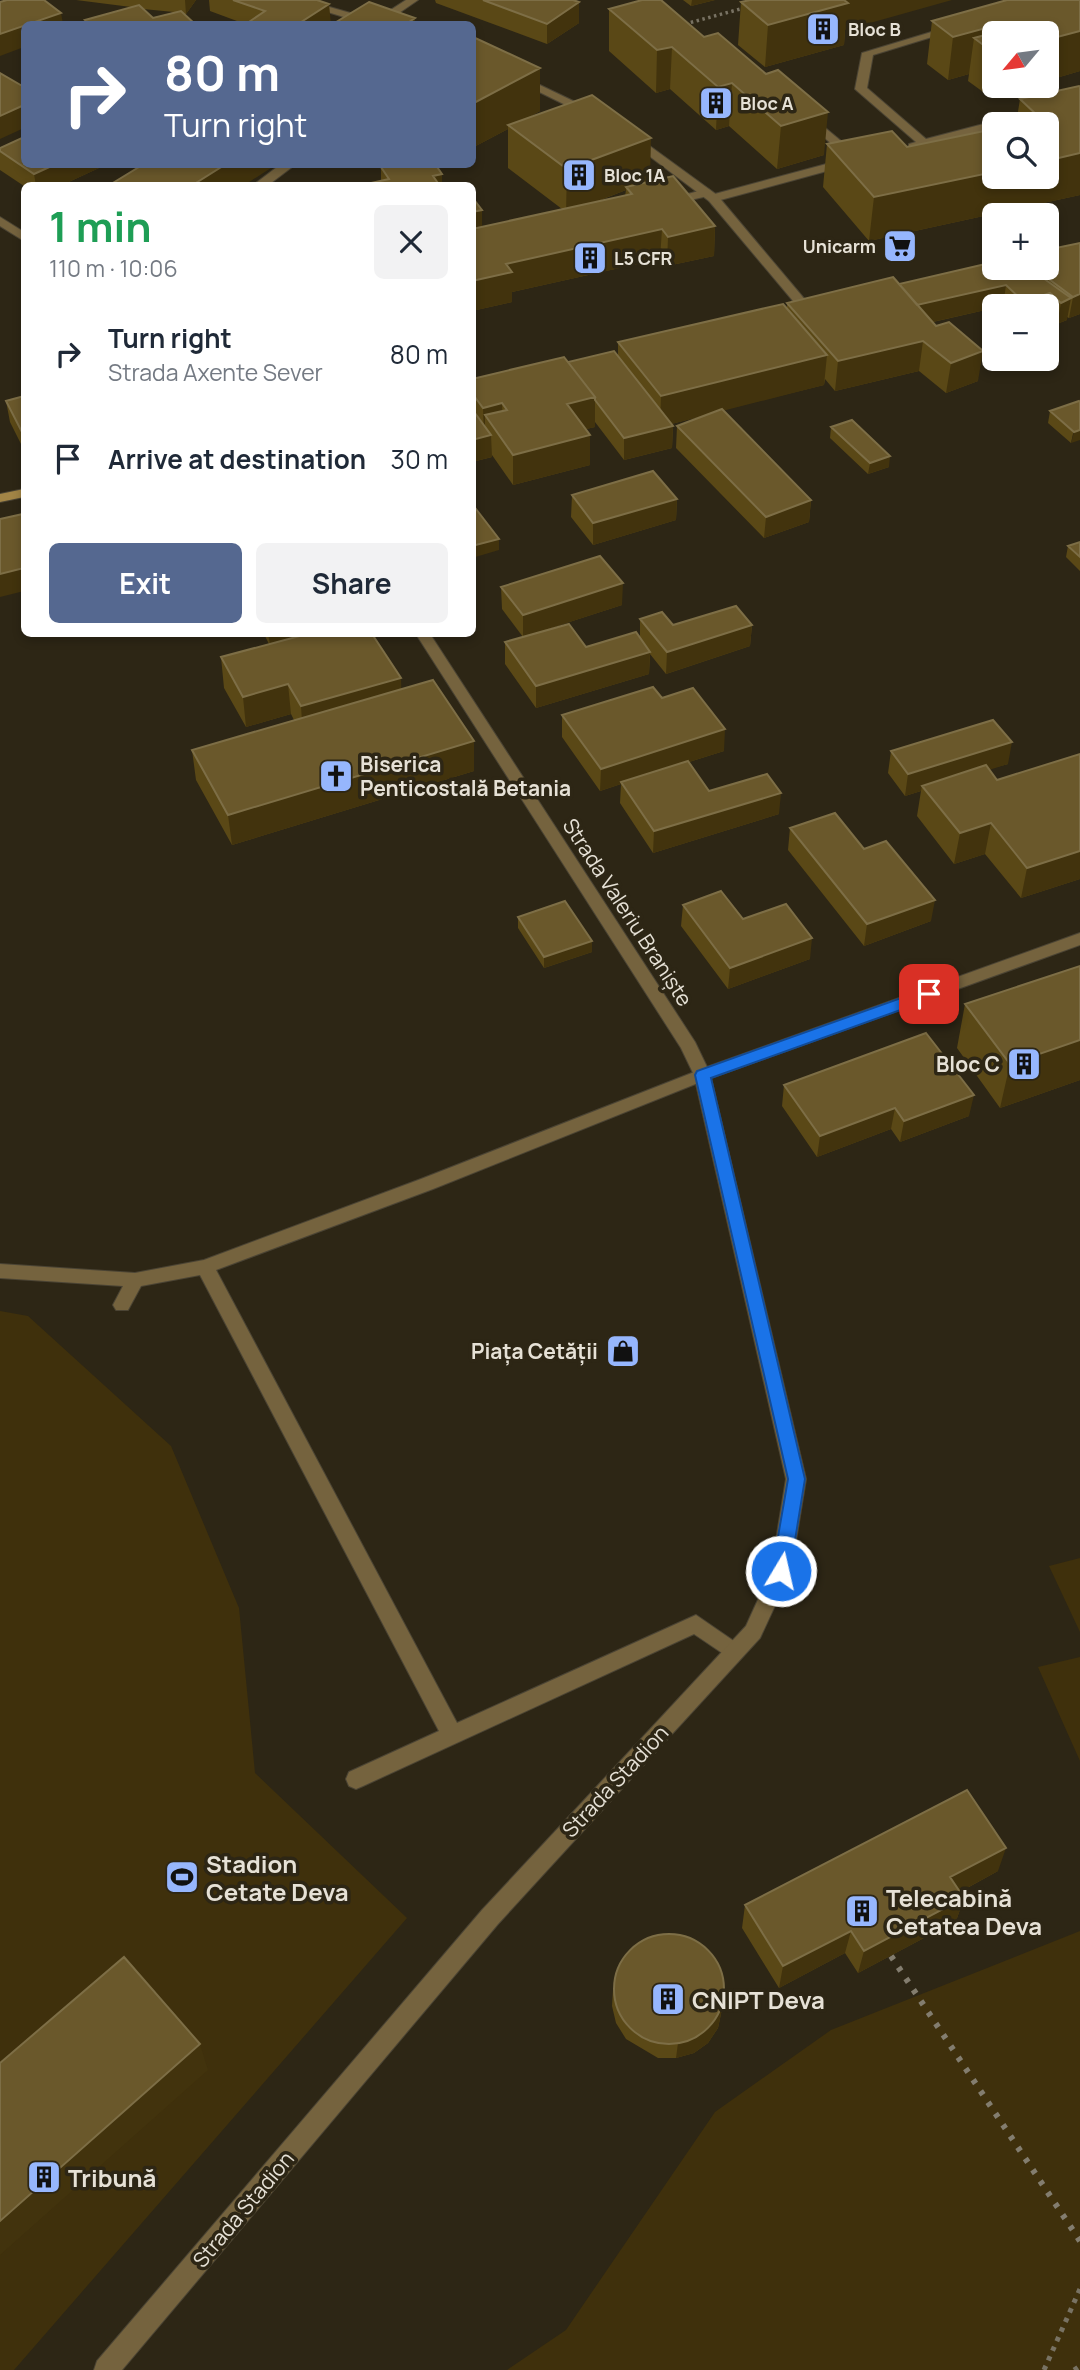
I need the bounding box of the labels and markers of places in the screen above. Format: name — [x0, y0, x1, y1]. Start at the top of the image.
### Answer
building icon: Bloc B — [804, 10, 842, 48]
place label: Bloc B — [848, 17, 901, 41]
building icon: Bloc A — [697, 84, 735, 122]
place label: Bloc A — [740, 91, 794, 115]
building icon: Bloc 1A — [560, 156, 598, 194]
place label: Bloc 1A — [604, 163, 665, 187]
supermarket icon: Unicarm — [881, 227, 919, 265]
place label: Unicarm — [803, 234, 876, 258]
building icon: L5 CFR — [571, 239, 609, 277]
place label: L5 CFR — [614, 246, 672, 270]
place label: Biserica Penticostală Betania — [360, 750, 571, 802]
church icon: Biserica Penticostală Betania — [317, 757, 355, 795]
pin — [899, 964, 959, 1024]
building icon: Bloc C — [1005, 1045, 1043, 1083]
place label: Bloc C — [936, 1050, 1000, 1078]
shop icon: Piața Cetății — [604, 1332, 642, 1370]
place label: Piața Cetății — [471, 1337, 598, 1366]
place label: Stadion Cetate Deva — [206, 1847, 349, 1908]
sports icon: Stadion Cetate Deva — [163, 1858, 201, 1896]
place label: Telecabină Cetatea Deva — [886, 1881, 1042, 1942]
building icon: Telecabină Cetatea Deva — [843, 1892, 881, 1930]
building icon: CNIPT Deva — [649, 1980, 687, 2018]
place label: CNIPT Deva — [692, 1983, 825, 2016]
building icon: Tribună — [25, 2158, 63, 2196]
place label: Tribună — [68, 2161, 156, 2194]

